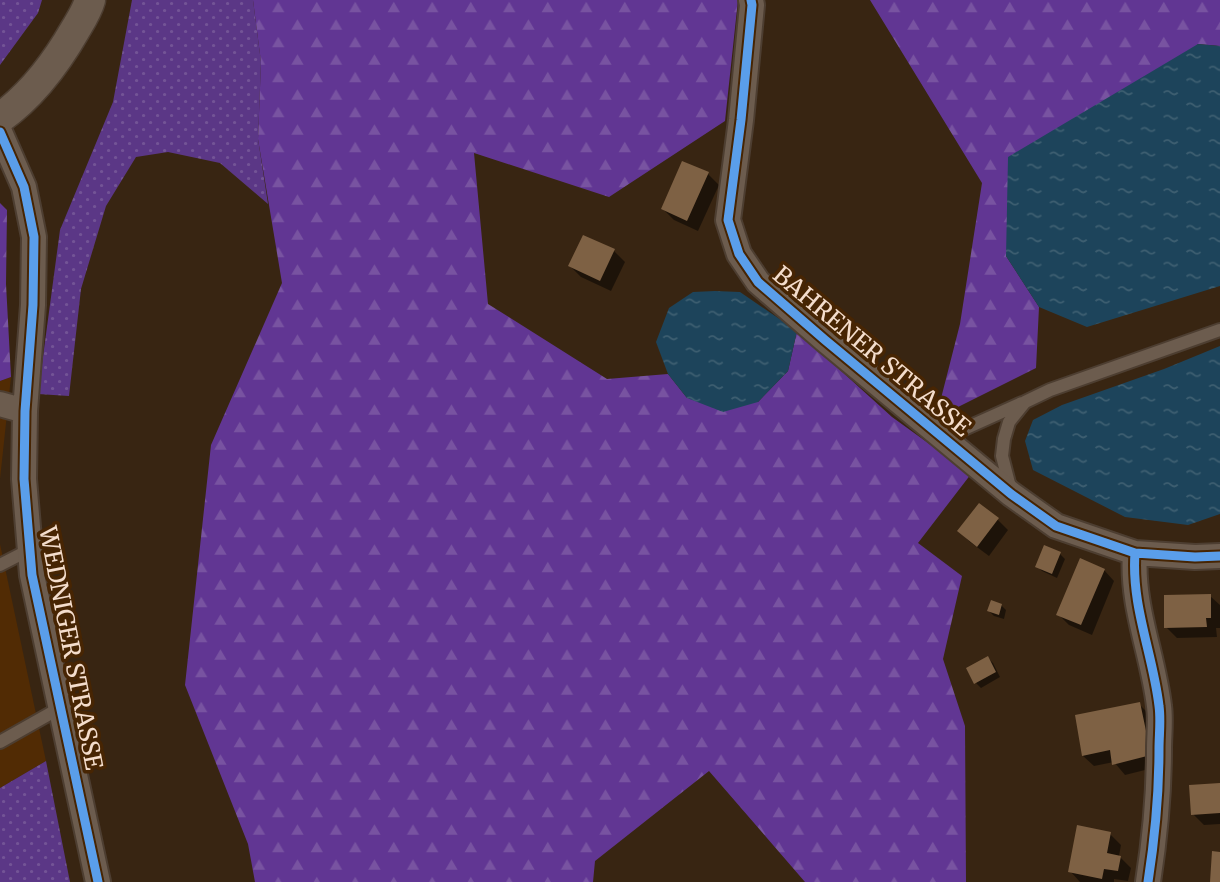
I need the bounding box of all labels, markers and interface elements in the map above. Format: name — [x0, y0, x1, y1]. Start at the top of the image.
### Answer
street label: BAHRENER STRASSE — [767, 259, 978, 443]
street label: WEDNIGER STRASSE — [32, 523, 110, 773]

